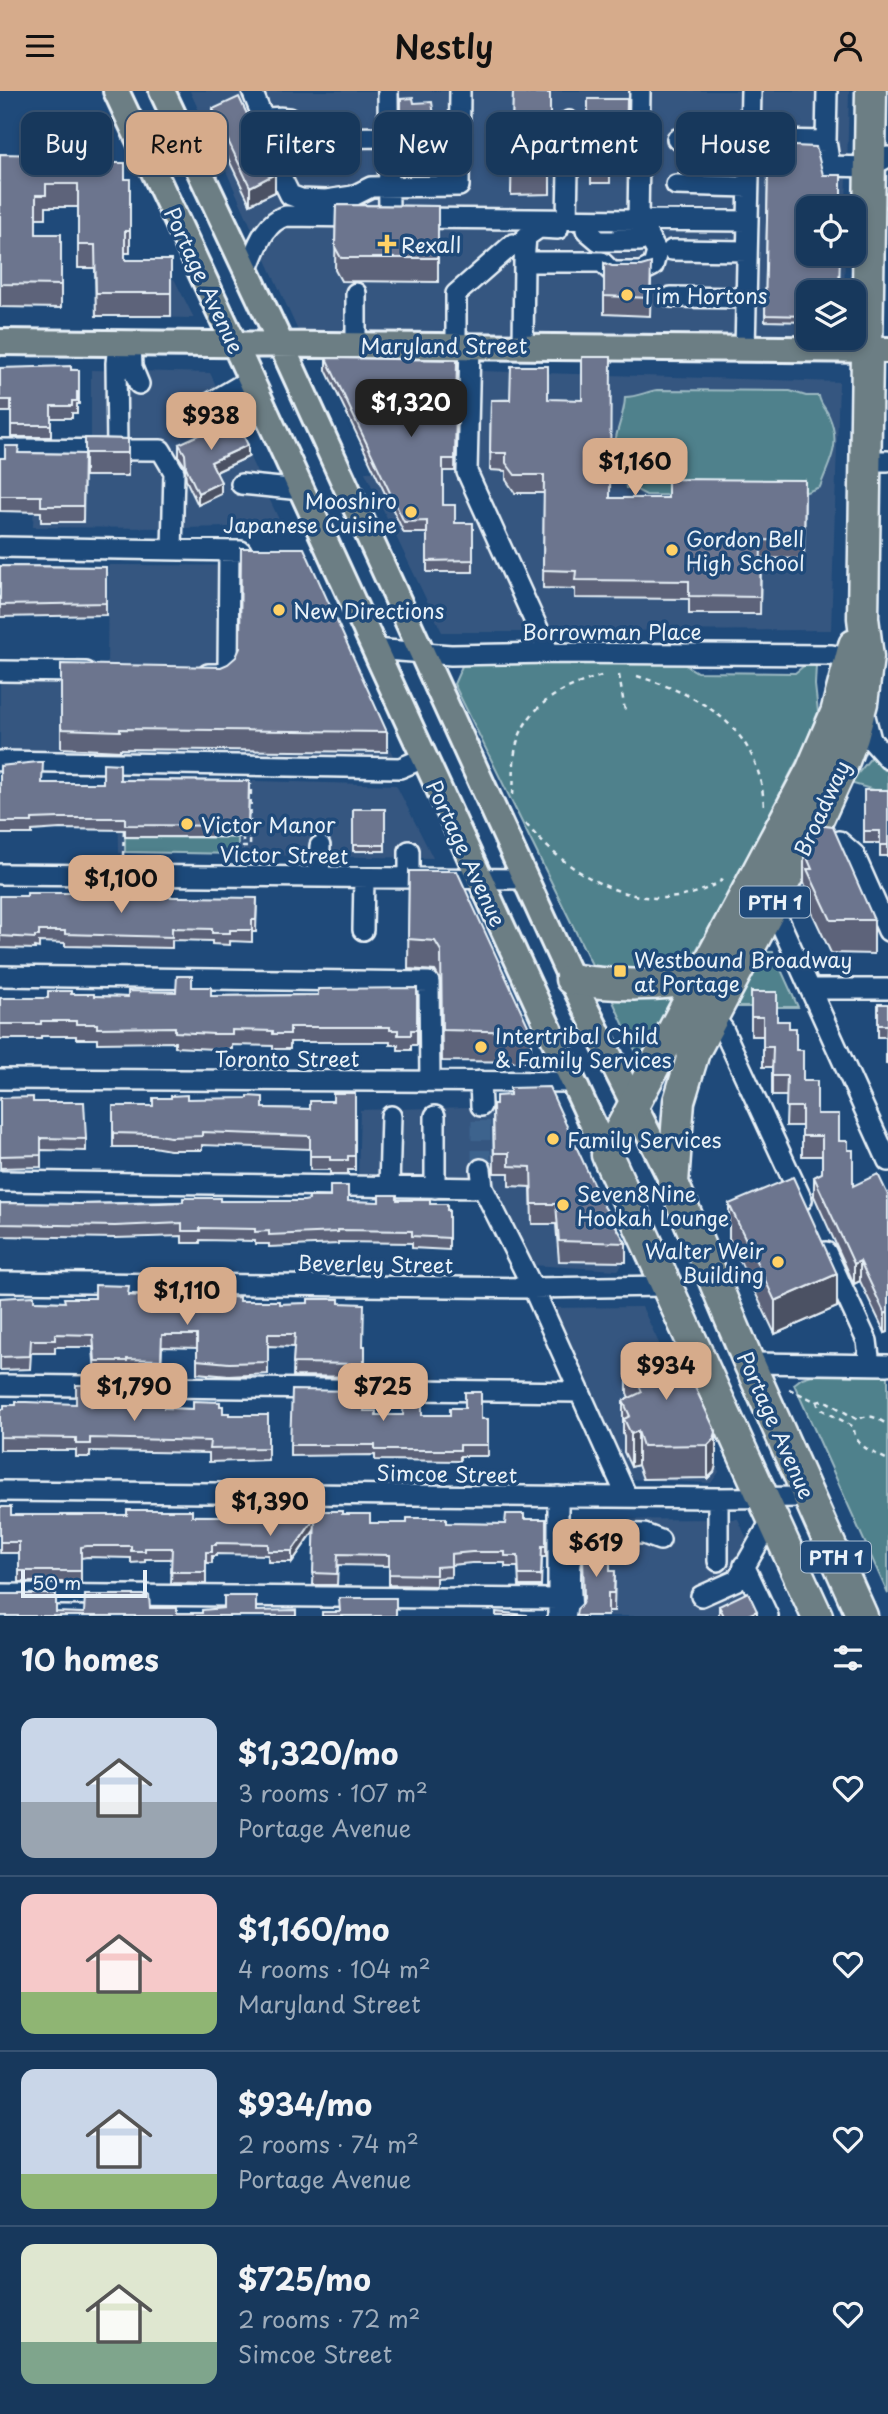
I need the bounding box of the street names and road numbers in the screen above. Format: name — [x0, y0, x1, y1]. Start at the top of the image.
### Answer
street label: Portage Avenue — [157, 201, 253, 359]
street label: Maryland Street — [361, 329, 527, 361]
street label: Borrowman Place — [522, 615, 702, 647]
street label: Broadway — [785, 755, 857, 861]
street label: Portage Avenue — [419, 774, 515, 932]
street label: Victor Street — [219, 837, 349, 871]
road number: PTH 1 — [740, 887, 810, 917]
street label: Toronto Street — [215, 1042, 359, 1074]
street label: Beverley Street — [296, 1246, 454, 1280]
street label: Portage Avenue — [730, 1346, 824, 1504]
street label: Simcoe Street — [376, 1456, 518, 1490]
road number: PTH 1 — [801, 1541, 871, 1573]

